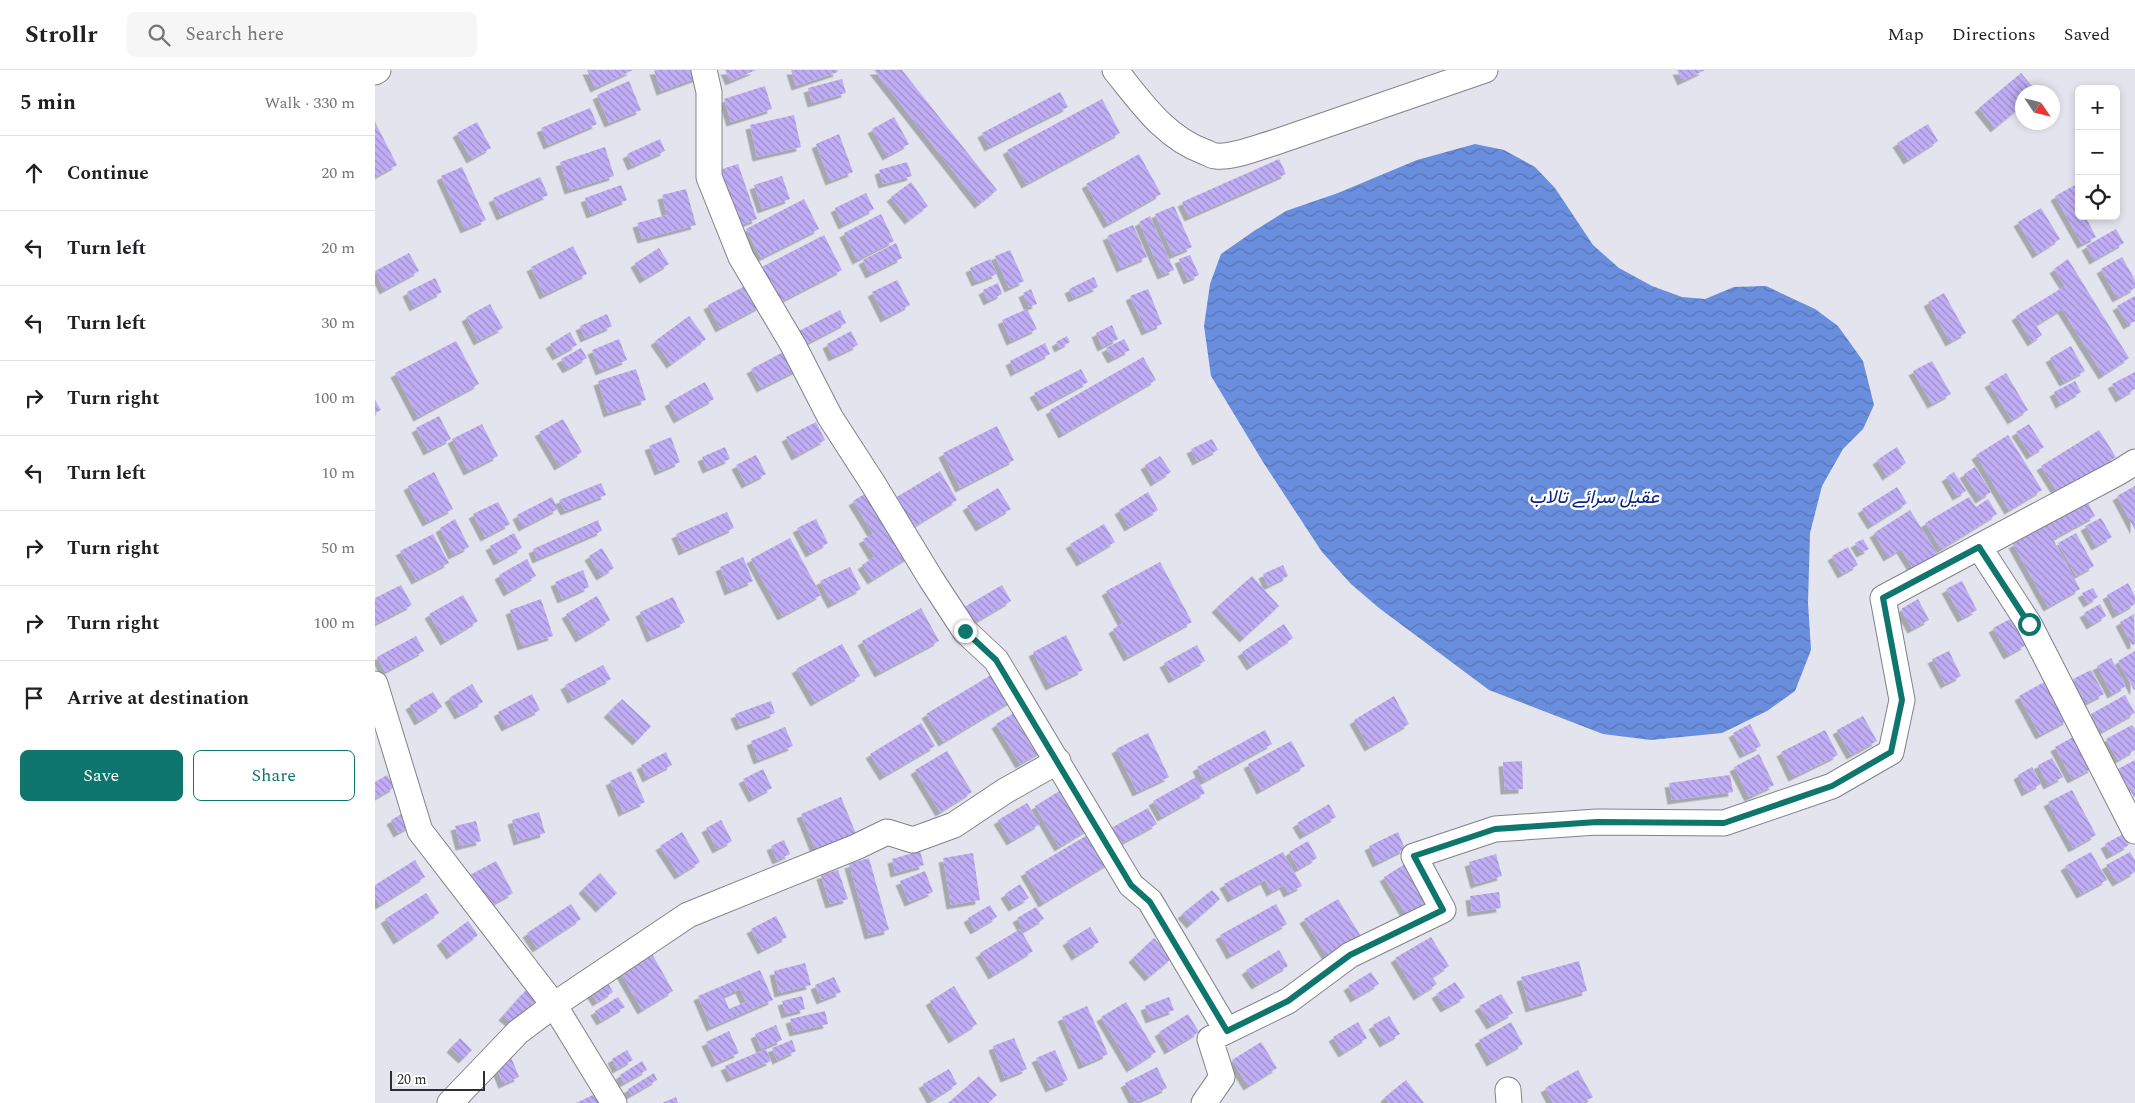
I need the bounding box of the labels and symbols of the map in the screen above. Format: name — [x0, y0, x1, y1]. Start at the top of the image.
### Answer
north arrow — [2015, 85, 2060, 130]
water label: عقیل سرائے تالاب — [1529, 483, 1660, 512]
route start — [2018, 613, 2041, 636]
route end — [954, 620, 977, 643]
scale bar — [390, 1068, 485, 1091]

